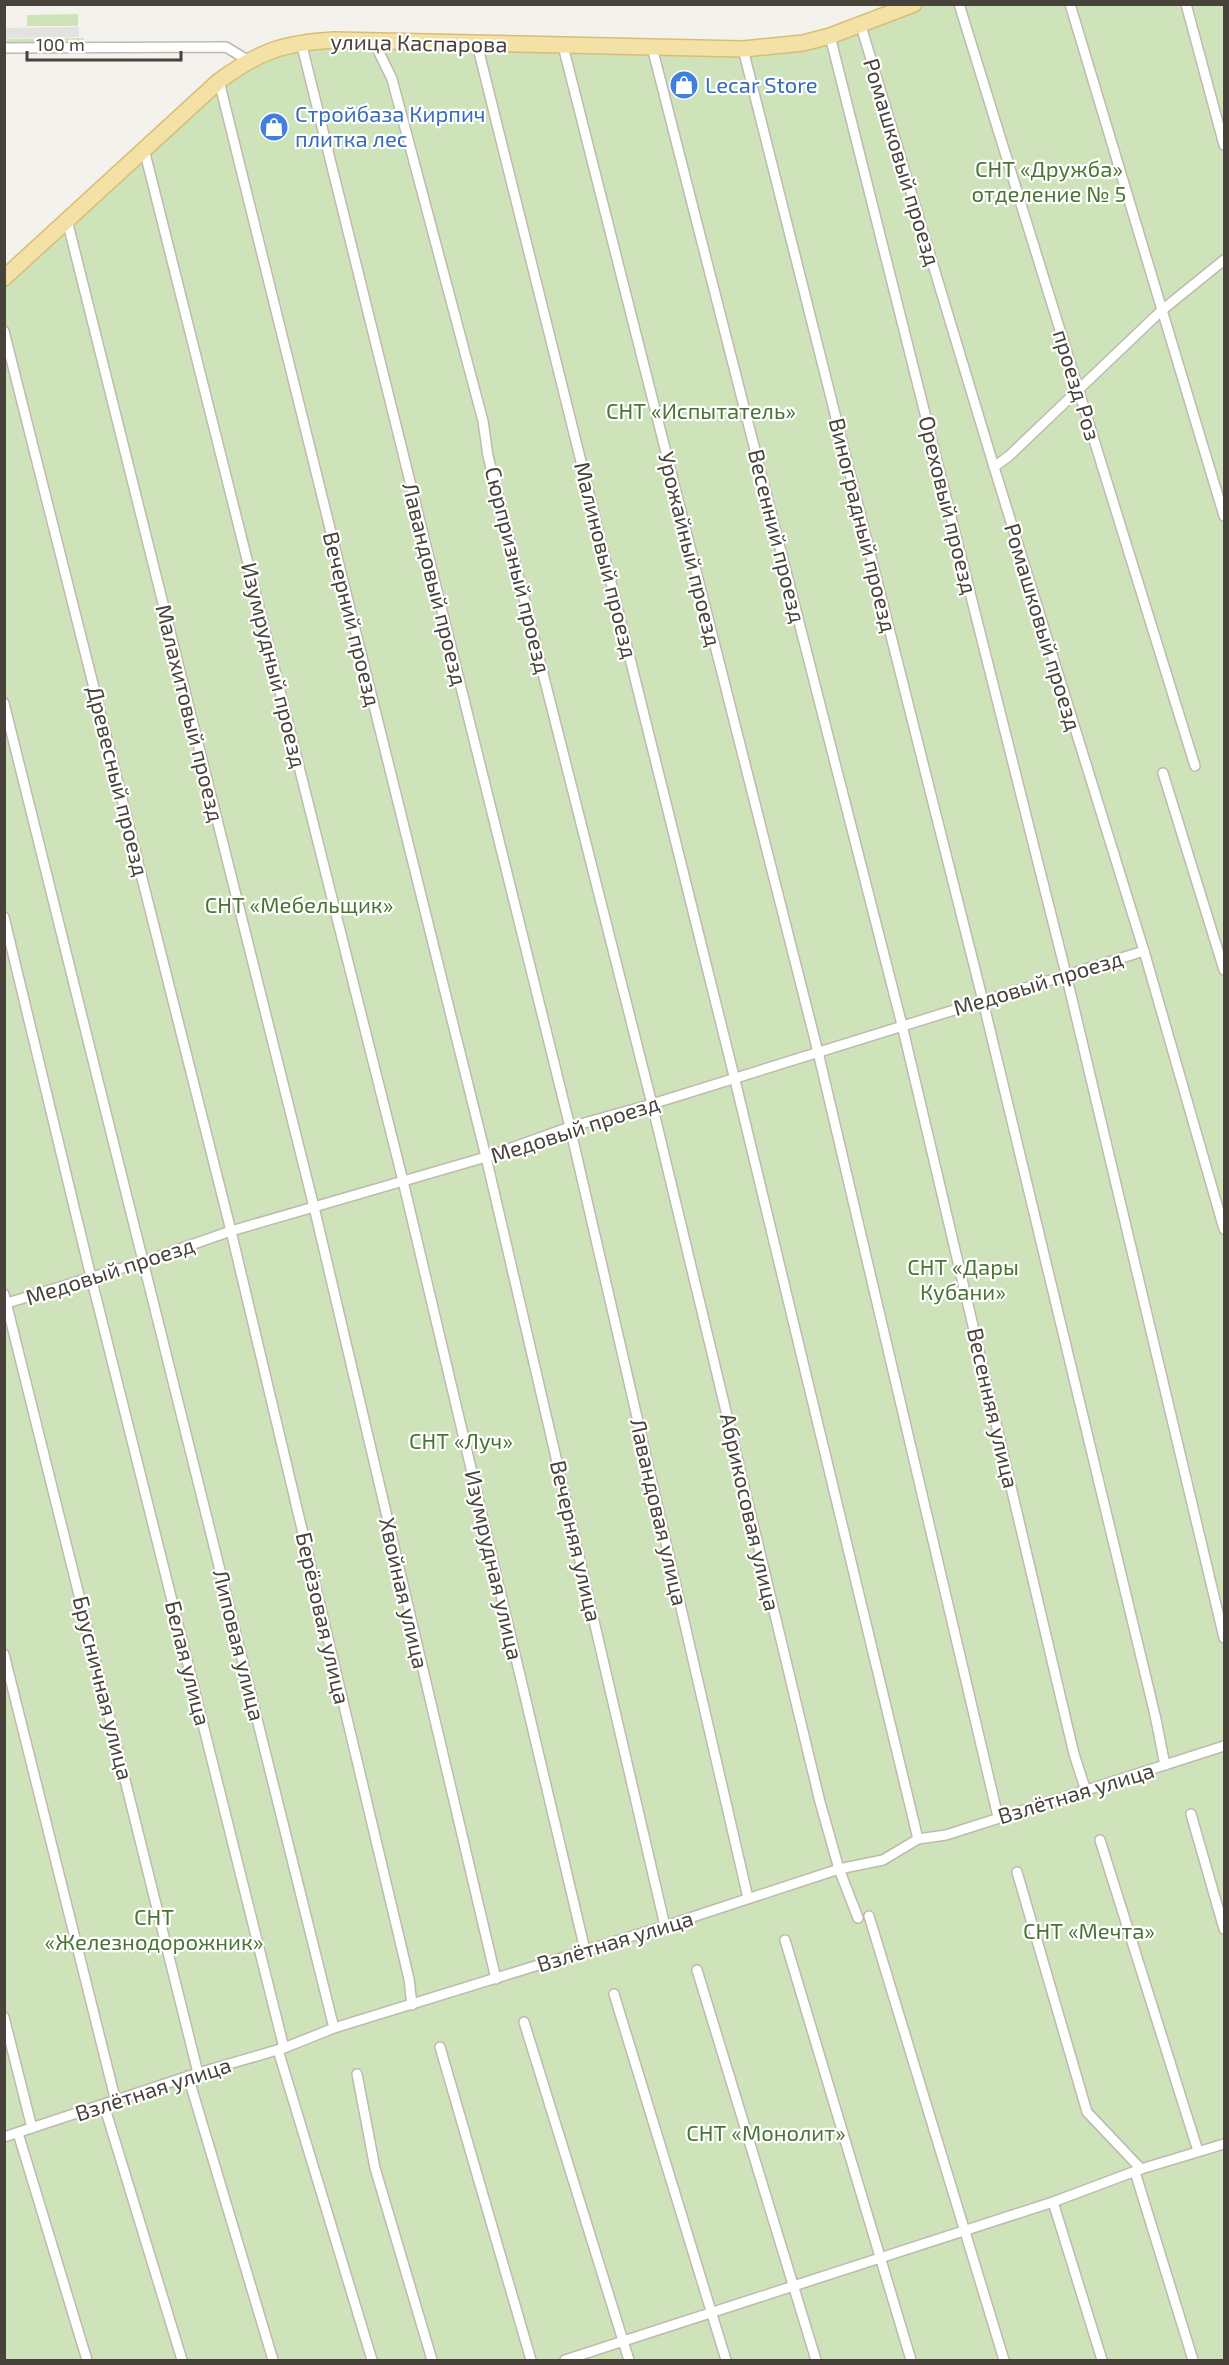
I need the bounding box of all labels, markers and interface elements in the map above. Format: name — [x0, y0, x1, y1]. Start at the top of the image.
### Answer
scale bar — [27, 24, 182, 62]
street label: улица Каспарова — [330, 27, 508, 58]
text: 100 m — [36, 33, 85, 55]
street label: Ромашковый проезд — [859, 55, 947, 269]
shop icon: Lecar Store — [668, 69, 700, 101]
place label: Lecar Store — [705, 71, 818, 97]
place label: Стройбаза Кирпич плитка лес — [295, 100, 486, 151]
shop icon: Стройбаза Кирпич плитка лес — [258, 111, 290, 143]
park label: СНТ «Дружба» отделение № 5 — [972, 155, 1126, 206]
street label: проезд Роз — [1049, 326, 1107, 443]
park label: СНТ «Испытатель» — [606, 397, 796, 423]
street label: Ореховый проезд — [914, 413, 984, 597]
street label: Виноградный проезд — [825, 415, 903, 635]
street label: Весенний проезд — [744, 446, 812, 625]
street label: Урожайный проезд — [654, 449, 728, 649]
street label: Малиновый проезд — [570, 459, 644, 661]
street label: Сюрпризный проезд — [481, 464, 557, 676]
street label: Лавандовый проезд — [398, 479, 474, 688]
street label: Ромашковый проезд — [1000, 520, 1088, 734]
street label: Вечерний проезд — [319, 529, 387, 709]
street label: Изумрудный проезд — [236, 559, 313, 770]
street label: Малахитовый проезд — [151, 601, 231, 824]
street label: Древесный проезд — [83, 683, 155, 879]
park label: СНТ «Мебельщик» — [205, 891, 393, 917]
street label: Медовый проезд — [950, 944, 1126, 1020]
street label: Медовый проезд — [487, 1088, 662, 1168]
street label: Медовый проезд — [22, 1230, 197, 1310]
park label: СНТ «Дары Кубани» — [907, 1253, 1019, 1305]
street label: Весенняя улица — [962, 1325, 1025, 1491]
street label: Абрикосовая улица — [715, 1410, 786, 1613]
street label: Лавандовая улица — [625, 1415, 694, 1608]
park label: СНТ «Луч» — [409, 1427, 513, 1454]
street label: Вечерняя улица — [545, 1457, 608, 1624]
street label: Изумрудная улица — [460, 1467, 529, 1662]
street label: Хвойная улица — [374, 1515, 435, 1671]
street label: Берёзовая улица — [291, 1529, 356, 1707]
street label: Липовая улица — [208, 1566, 271, 1723]
street label: Брусничная улица — [68, 1593, 139, 1783]
street label: Белая улица — [160, 1598, 217, 1728]
street label: Взлётная улица — [994, 1756, 1157, 1829]
park label: СНТ «Железнодорожник» — [45, 1903, 263, 1954]
street label: Взлётная улица — [533, 1904, 696, 1977]
park label: СНТ «Мечта» — [1023, 1917, 1155, 1943]
street label: Взлётная улица — [71, 2051, 234, 2126]
park label: СНТ «Монолит» — [686, 2119, 846, 2145]

